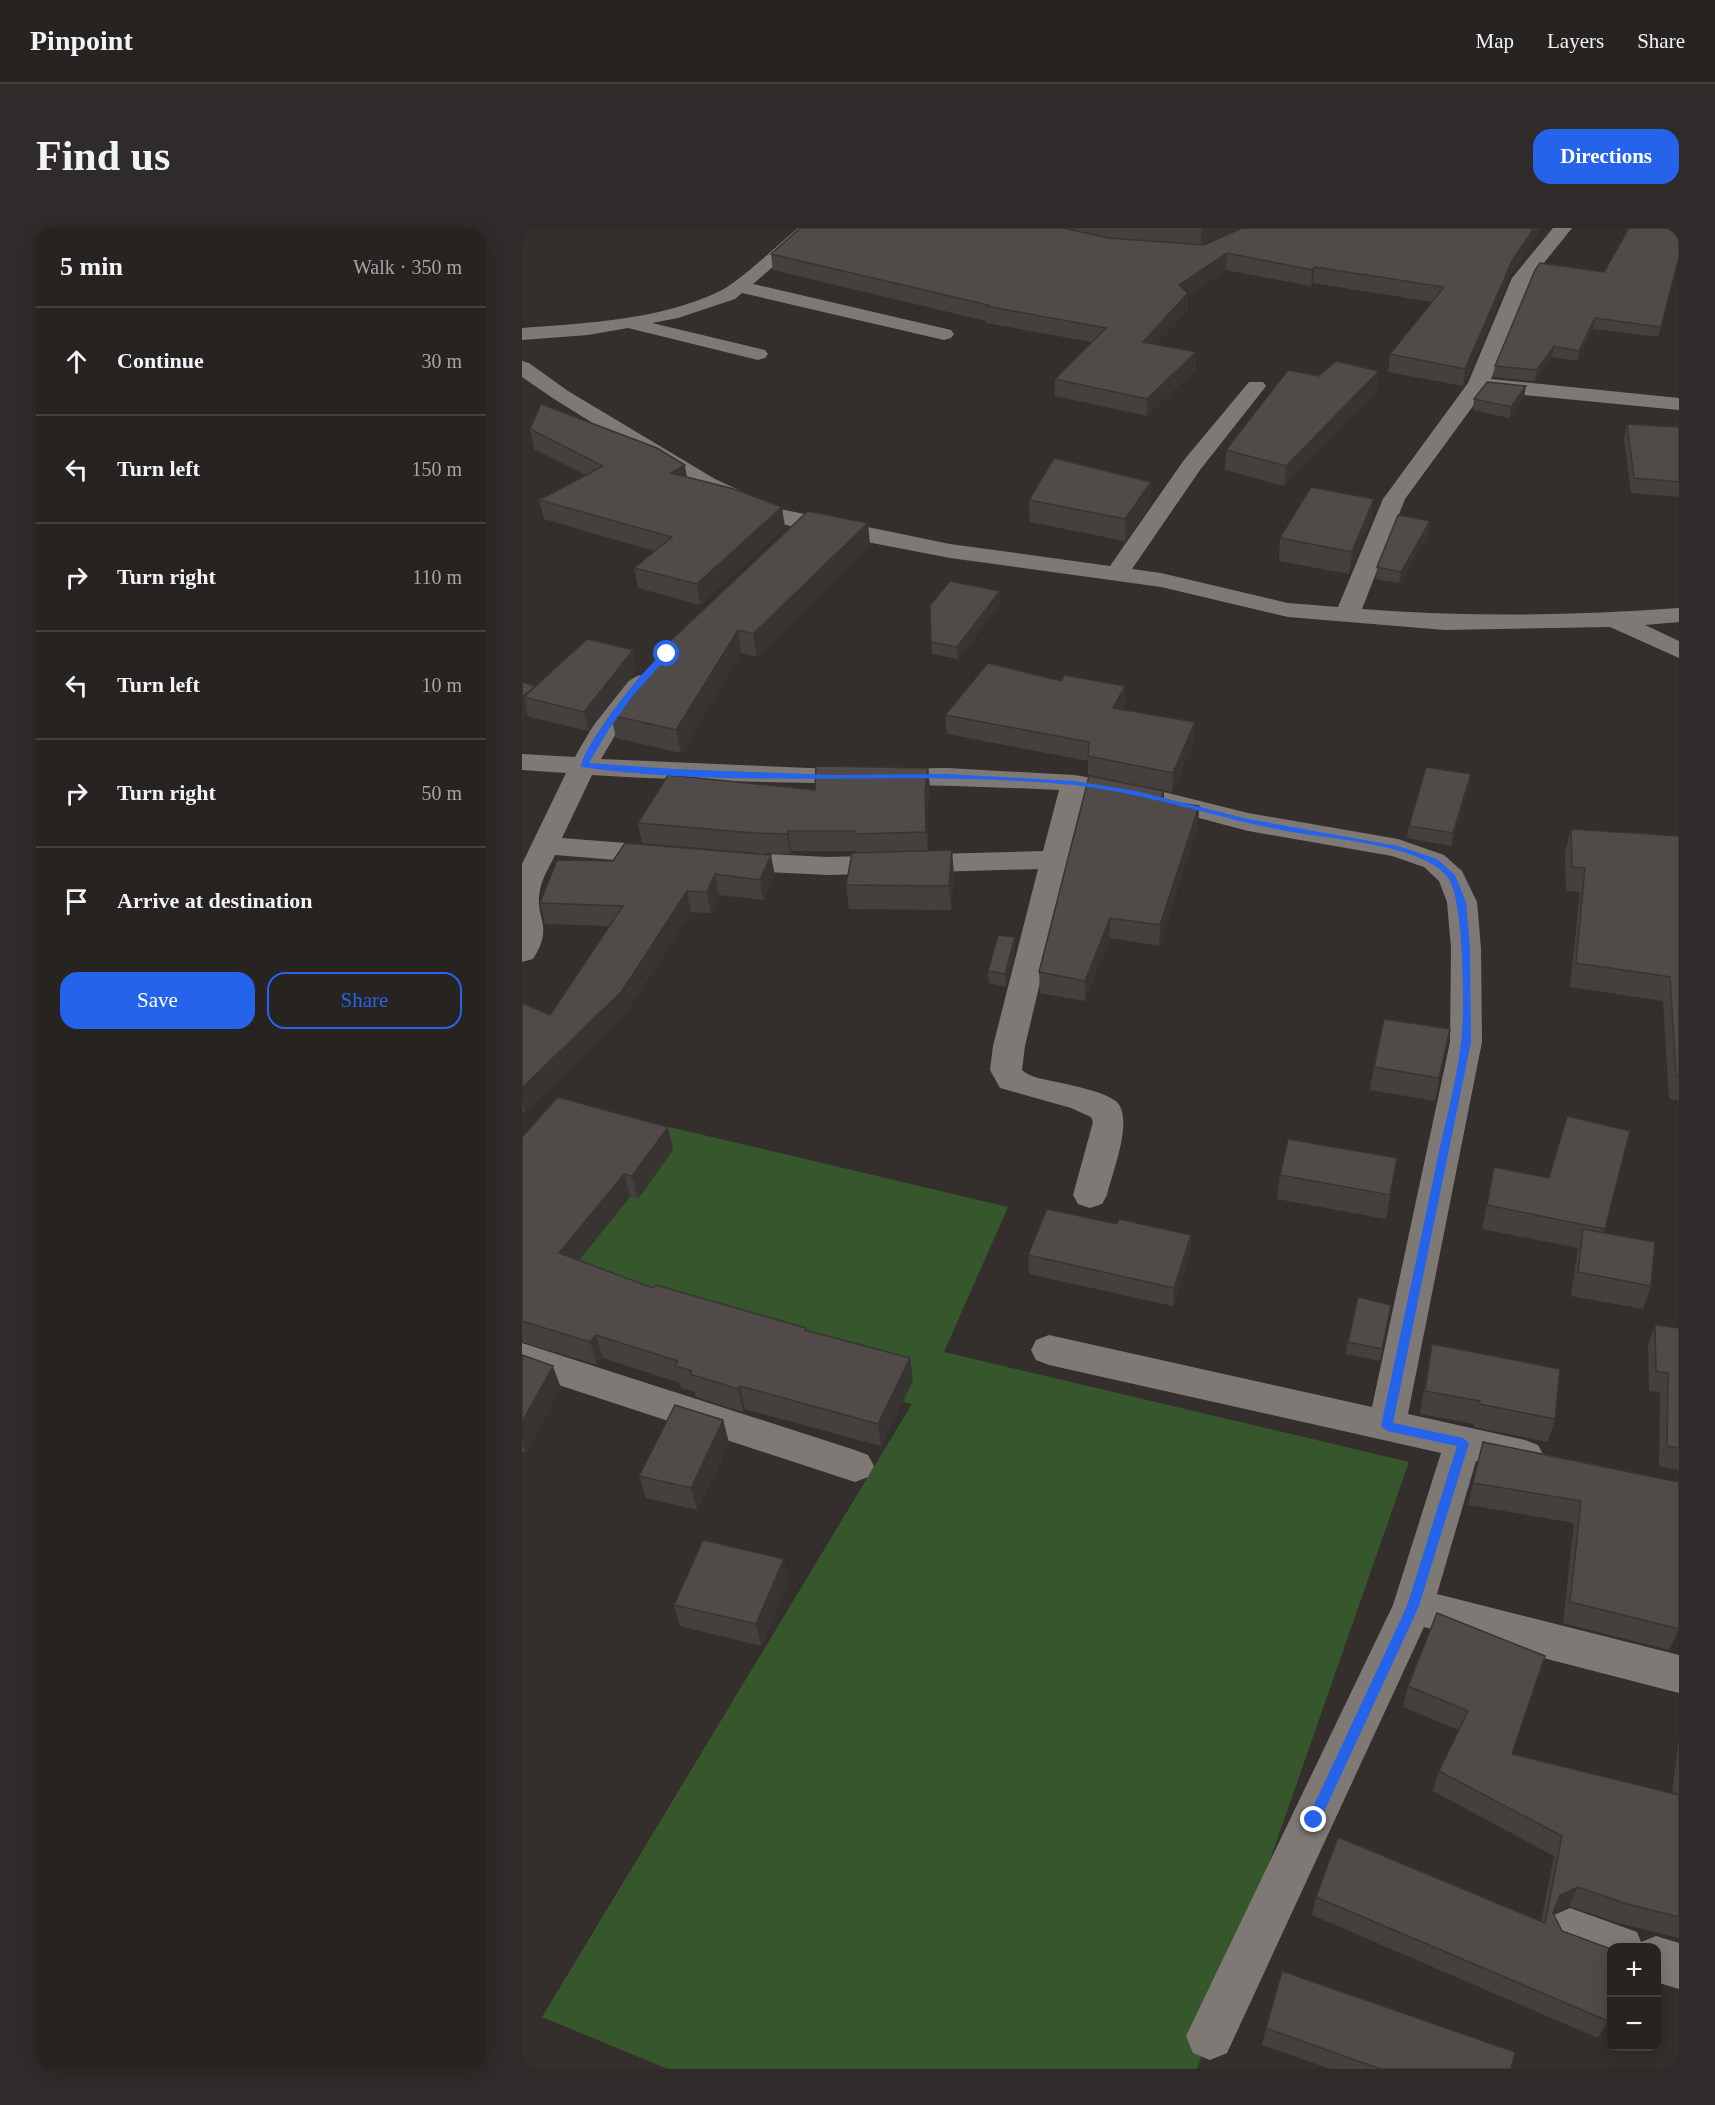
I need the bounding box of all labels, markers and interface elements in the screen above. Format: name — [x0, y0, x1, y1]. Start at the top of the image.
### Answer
text: Pinpoint — [30, 25, 133, 56]
text: Map — [1476, 29, 1514, 53]
text: Layers — [1547, 29, 1604, 53]
text: Share — [1637, 29, 1685, 53]
button: Directions — [1533, 129, 1679, 184]
text: Find us — [36, 133, 170, 179]
text: 5 min — [60, 252, 123, 281]
text: Walk · 350 m — [353, 256, 462, 278]
icon: ahead — [60, 345, 93, 378]
text: Continue — [117, 348, 204, 373]
text: 30 m — [421, 350, 462, 372]
icon: left — [60, 453, 93, 486]
text: Turn left — [117, 456, 200, 481]
text: 150 m — [411, 458, 462, 480]
icon: right — [60, 561, 93, 594]
text: Turn right — [117, 564, 216, 589]
text: 110 m — [412, 566, 462, 588]
route start — [653, 640, 679, 666]
icon: left — [60, 669, 93, 702]
text: Turn left — [117, 672, 200, 697]
text: 10 m — [421, 674, 462, 696]
icon: right — [60, 777, 93, 810]
text: Turn right — [117, 780, 216, 805]
text: 50 m — [421, 782, 462, 804]
icon: arrive — [60, 885, 93, 918]
text: Arrive at destination — [117, 888, 313, 913]
button: Save — [60, 972, 255, 1029]
button: Share — [267, 972, 462, 1029]
route end — [1300, 1806, 1326, 1832]
map controls — [1607, 1943, 1661, 2051]
button: + — [1607, 1943, 1661, 1997]
button: − — [1607, 1997, 1661, 2051]

